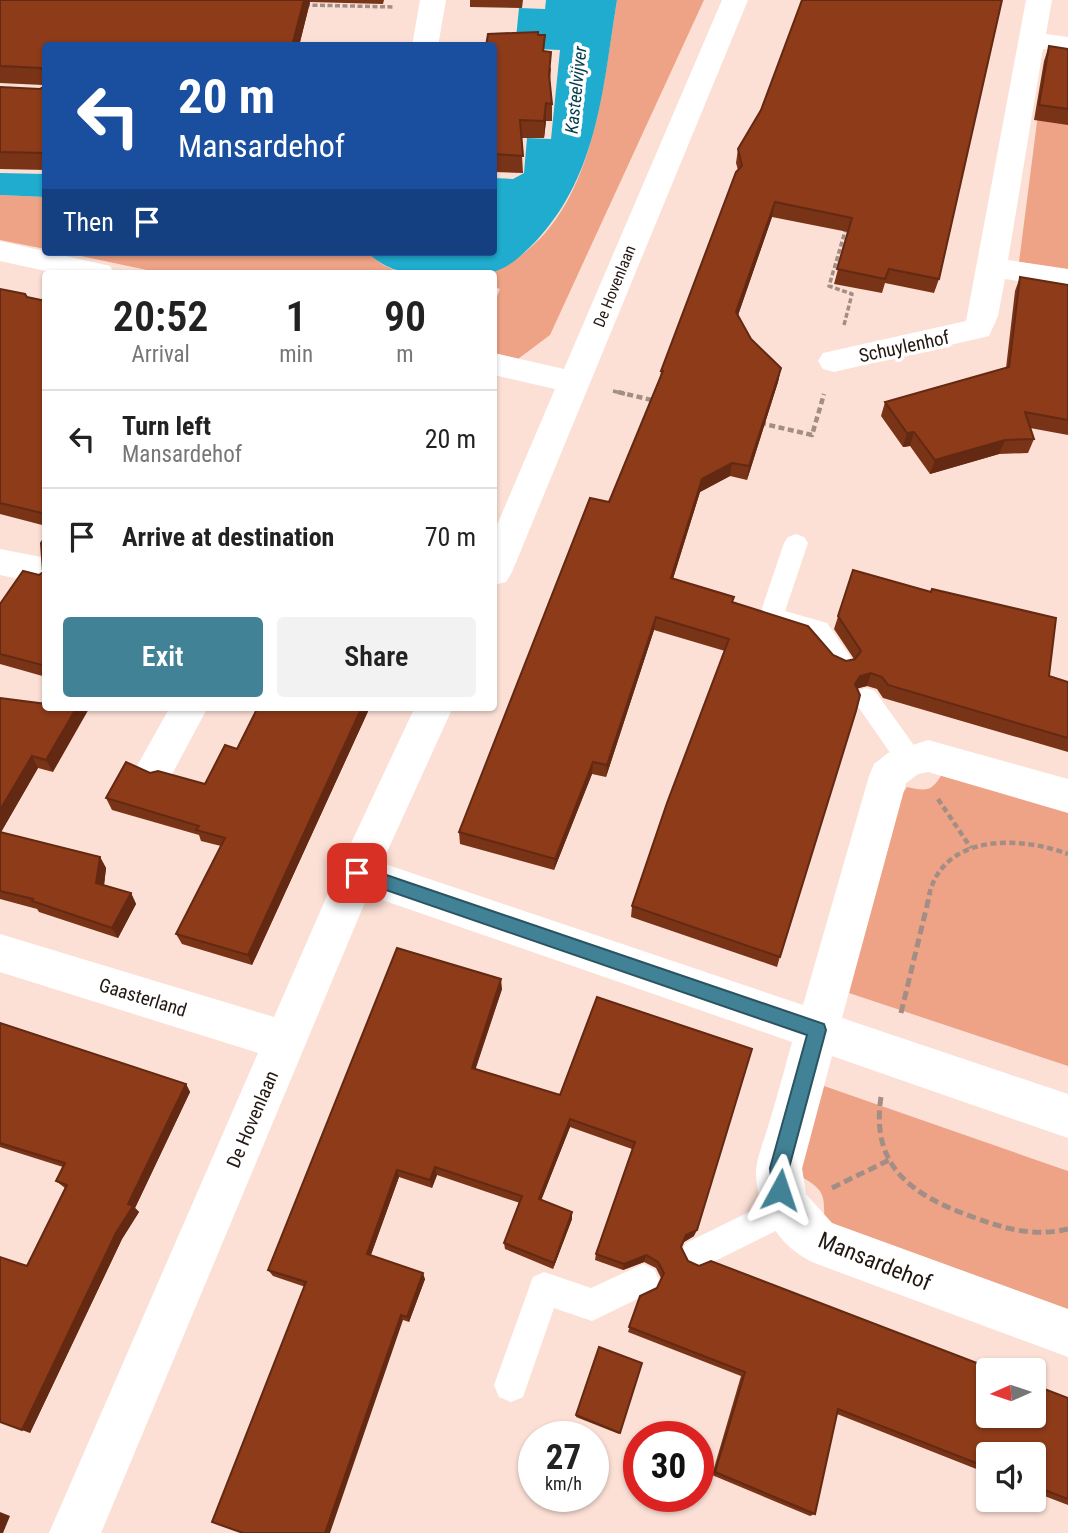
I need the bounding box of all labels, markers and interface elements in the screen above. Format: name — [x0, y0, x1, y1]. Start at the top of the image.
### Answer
water label: Kasteelvijver — [560, 45, 591, 135]
text: 20 m — [178, 68, 275, 125]
icon: left — [63, 70, 154, 161]
text: Mansardehof — [178, 127, 345, 165]
icon: arrive — [128, 203, 166, 241]
text: Then — [63, 207, 114, 237]
street label: De Hovenlaan — [589, 242, 640, 330]
text: 20:52 — [113, 292, 208, 341]
text: 1 — [286, 292, 307, 341]
text: 90 — [384, 292, 426, 341]
street label: Schuylenhof — [857, 326, 952, 367]
text: Arrival — [131, 341, 190, 368]
text: min — [279, 341, 313, 368]
text: m — [396, 341, 414, 368]
text: Turn left — [122, 411, 211, 441]
icon: left — [63, 420, 101, 458]
text: 20 m — [425, 424, 476, 454]
text: Mansardehof — [122, 441, 242, 468]
icon: arrive — [63, 518, 101, 556]
text: Arrive at destination — [122, 522, 334, 552]
text: 70 m — [425, 522, 476, 552]
button: Exit — [63, 617, 263, 697]
button: Share — [277, 617, 476, 697]
pin — [327, 843, 387, 903]
icon: arrive — [338, 854, 376, 892]
street label: Gaasterland — [96, 973, 189, 1022]
street label: De Hovenlaan — [222, 1067, 283, 1171]
position arrow — [743, 1153, 817, 1227]
street label: Mansardehof — [814, 1226, 936, 1297]
north arrow — [976, 1358, 1046, 1428]
map controls — [976, 1358, 1046, 1512]
speed limit sign: 30 — [623, 1421, 714, 1512]
text: 27 — [546, 1437, 581, 1478]
button: sound — [976, 1442, 1046, 1512]
text: km/h — [545, 1473, 582, 1494]

